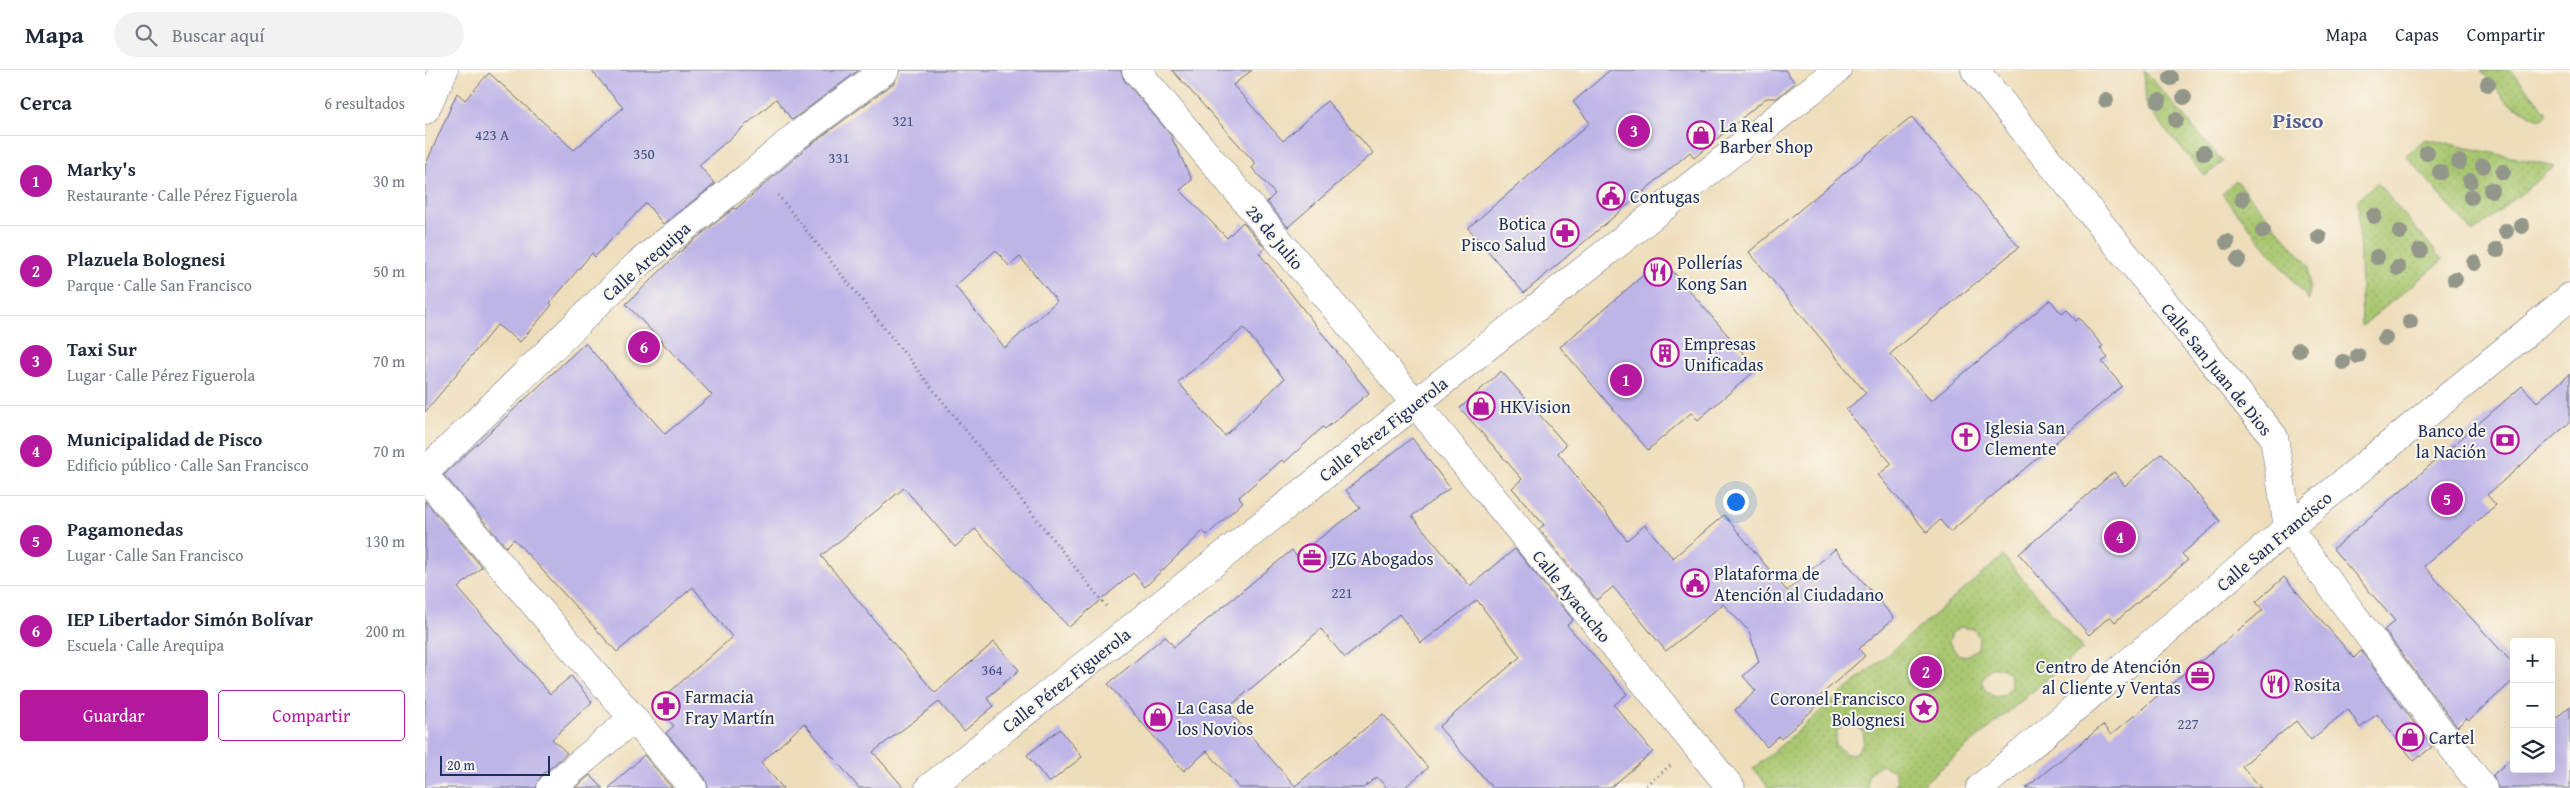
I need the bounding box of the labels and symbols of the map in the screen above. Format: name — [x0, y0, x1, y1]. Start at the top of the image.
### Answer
district label: Pisco — [2273, 104, 2324, 136]
house number: 321 — [892, 110, 914, 131]
pin: 3 — [1618, 112, 1650, 150]
place label: La Real Barber Shop — [1720, 112, 1813, 160]
shop icon: La Real Barber Shop — [1686, 120, 1716, 150]
house number: 423 A — [475, 124, 509, 145]
house number: 350 — [633, 143, 655, 164]
house number: 331 — [828, 147, 850, 168]
public building icon: Contugas — [1596, 181, 1626, 211]
place label: Contugas — [1630, 183, 1700, 210]
street label: 28 de Julio — [1240, 198, 1310, 276]
place label: Botica Pisco Salud — [1461, 210, 1546, 258]
street label: Calle Arequipa — [596, 214, 697, 307]
pharmacy icon: Botica Pisco Salud — [1550, 218, 1580, 248]
place label: Pollerías Kong San — [1677, 249, 1747, 297]
restaurant icon: Pollerías Kong San — [1643, 257, 1673, 287]
street label: Calle San Juan de Dios — [2155, 297, 2279, 441]
pin: 6 — [628, 328, 660, 366]
place label: Empresas Unificadas — [1684, 330, 1764, 378]
building icon: Empresas Unificadas — [1650, 338, 1680, 368]
pin: 1 — [1610, 361, 1642, 399]
street label: Calle Pérez Figuerola — [1313, 370, 1454, 488]
shop icon: HKVision — [1466, 391, 1496, 421]
place label: HKVision — [1500, 393, 1571, 420]
place label: Iglesia San Clemente — [1985, 414, 2065, 462]
place label: Banco de la Nación — [2416, 417, 2486, 465]
church icon: Iglesia San Clemente — [1951, 422, 1981, 452]
bank icon: Banco de la Nación — [2490, 425, 2520, 455]
pin: 5 — [2431, 480, 2463, 518]
street label: Calle San Francisco — [2210, 484, 2338, 598]
your location — [1723, 489, 1749, 515]
pin: 4 — [2104, 518, 2136, 556]
office icon: JZG Abogados — [1297, 543, 1327, 573]
street label: Calle Ayacucho — [1526, 544, 1618, 648]
place label: JZG Abogados — [1329, 545, 1434, 572]
place label: Plataforma de Atención al Ciudadano — [1714, 560, 1884, 608]
public building icon: Plataforma de Atención al Ciudadano — [1680, 568, 1710, 598]
house number: 221 — [1331, 582, 1353, 603]
street label: Calle Pérez Figuerola — [996, 621, 1137, 739]
pin: 2 — [1910, 653, 1942, 691]
place label: Centro de Atención al Cliente y Ventas — [2036, 653, 2181, 701]
house number: 364 — [981, 659, 1003, 680]
office icon: Centro de Atención al Cliente y Ventas — [2185, 661, 2215, 691]
restaurant icon: Rosita — [2260, 669, 2290, 699]
place label: Rosita — [2294, 671, 2341, 698]
place label: Farmacia Fray Martín — [685, 683, 775, 731]
place label: Coronel Francisco Bolognesi — [1770, 685, 1905, 733]
pharmacy icon: Farmacia Fray Martín — [651, 691, 681, 721]
place icon: Coronel Francisco Bolognesi — [1909, 693, 1939, 723]
place label: La Casa de los Novios — [1177, 694, 1254, 742]
shop icon: La Casa de los Novios — [1143, 702, 1173, 732]
house number: 227 — [2177, 713, 2199, 734]
shop icon: Cartel — [2395, 722, 2425, 752]
place label: Cartel — [2429, 724, 2475, 751]
scale bar — [440, 753, 550, 776]

